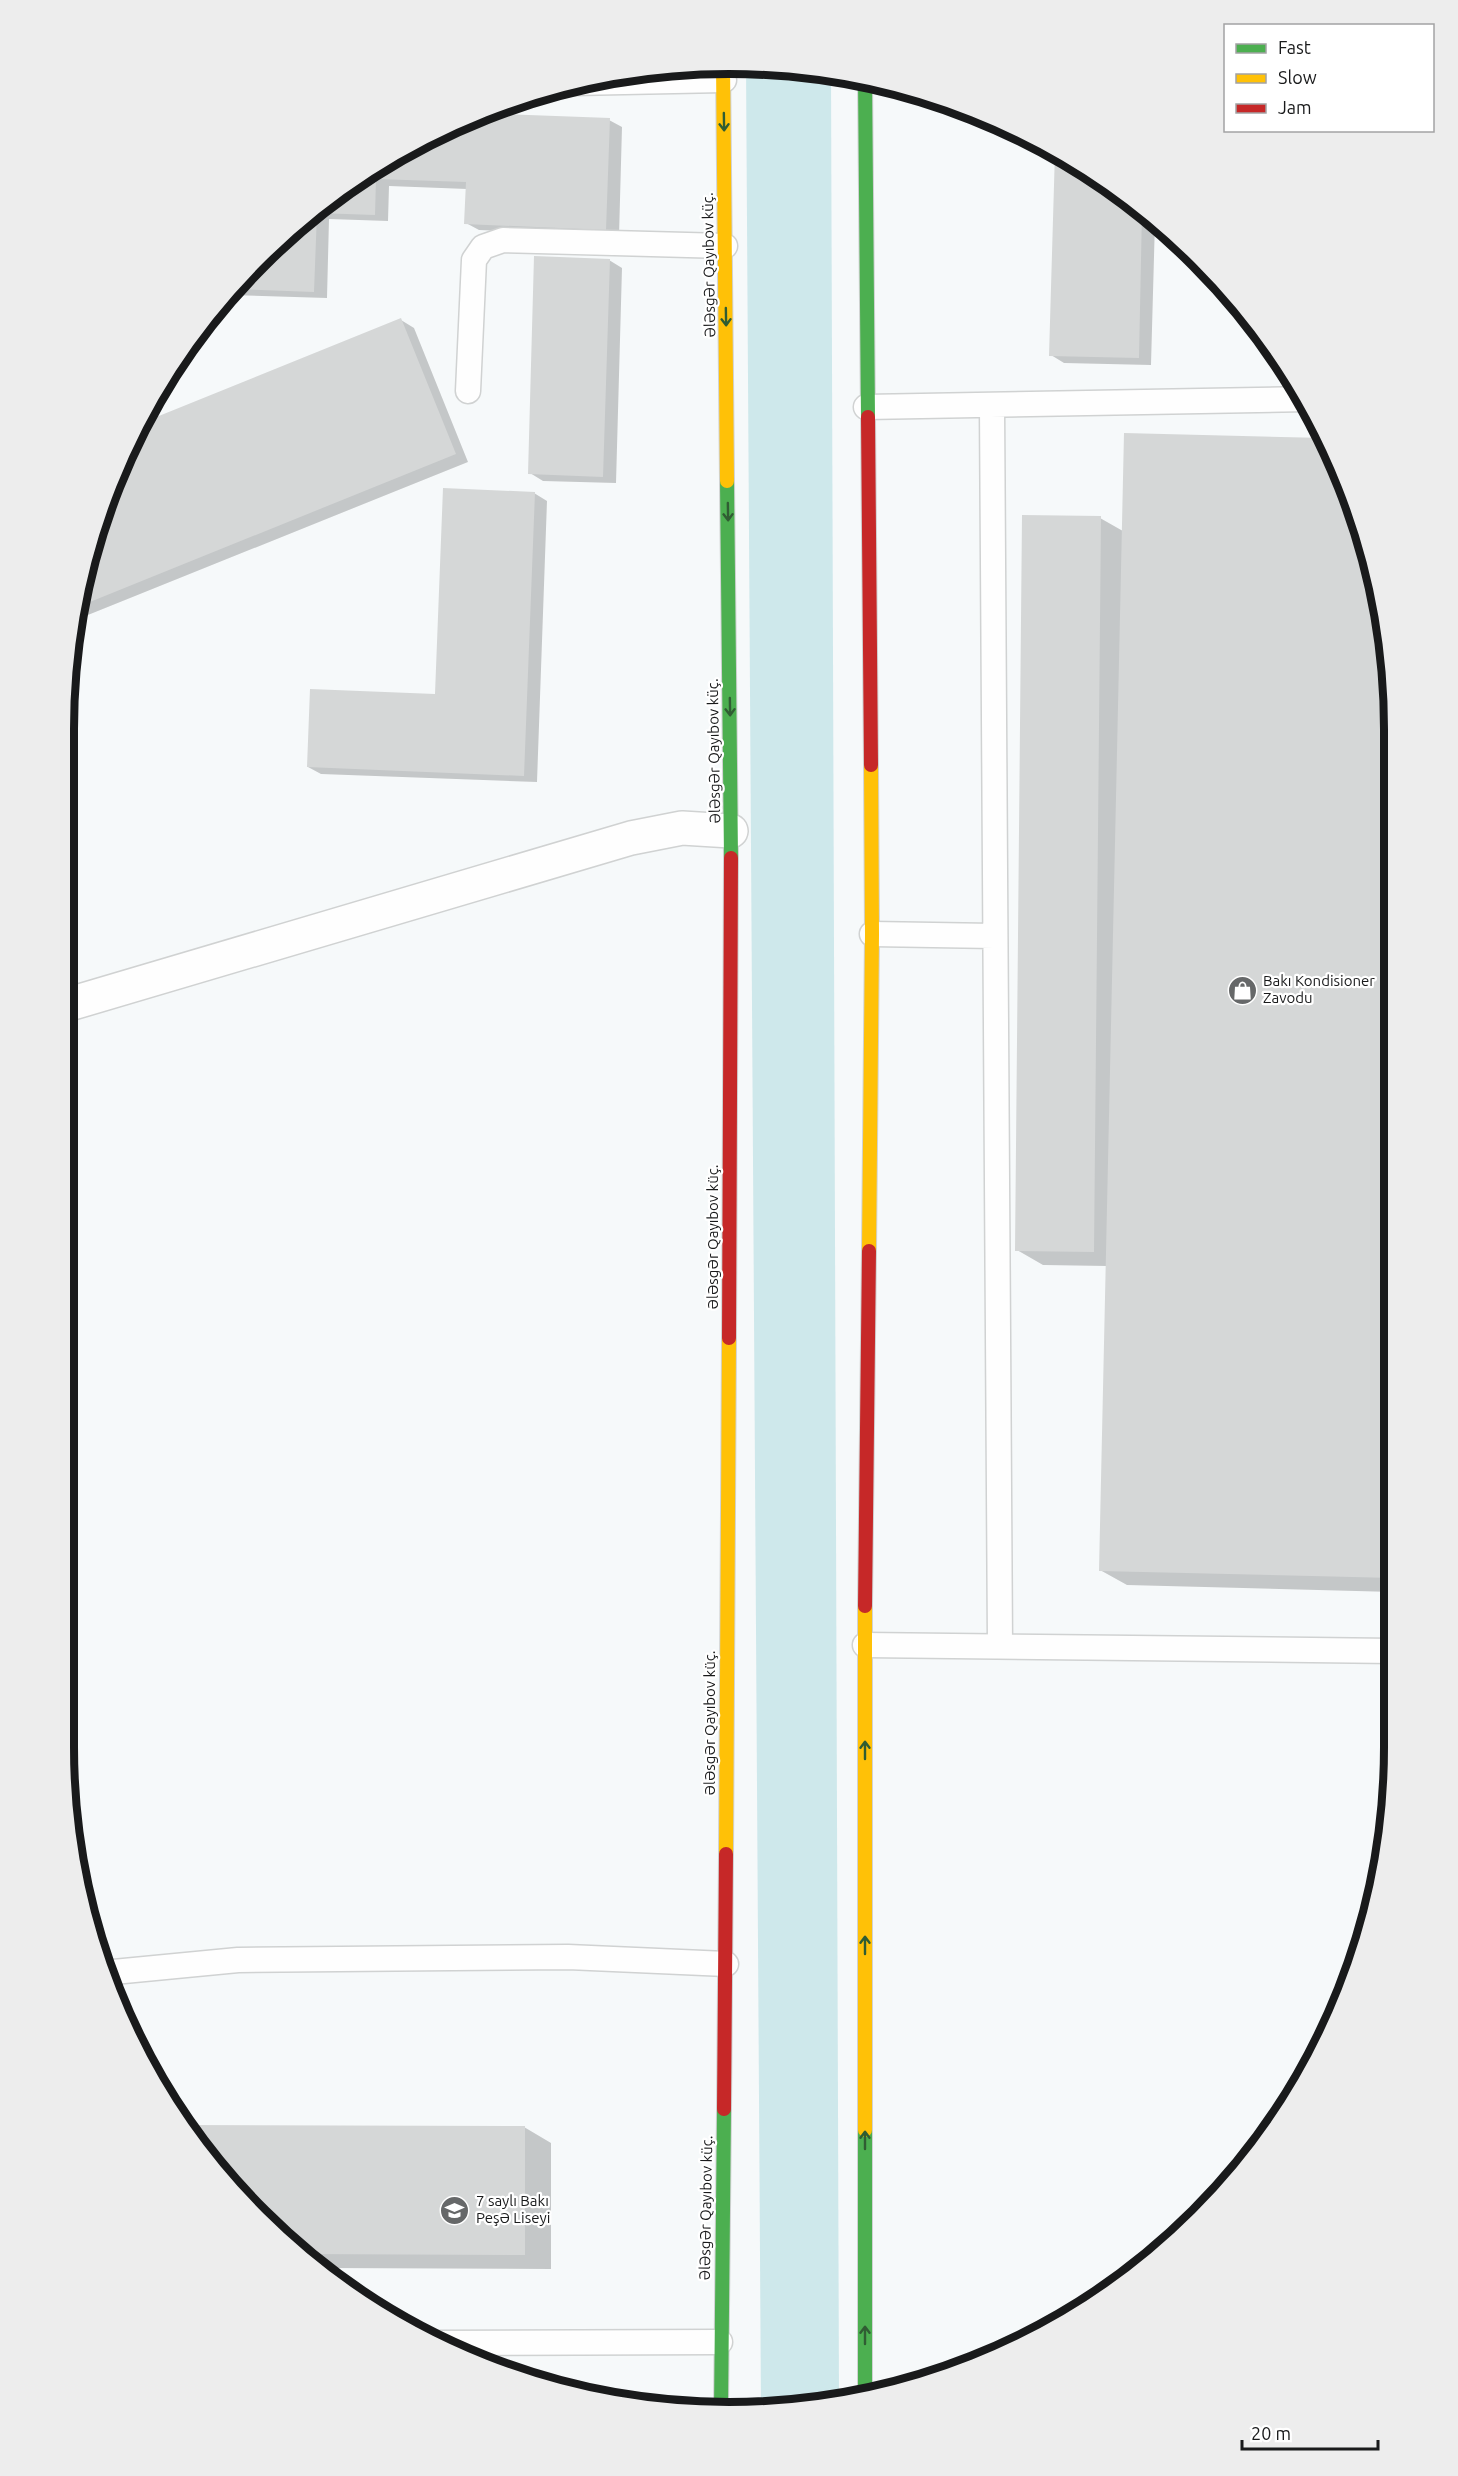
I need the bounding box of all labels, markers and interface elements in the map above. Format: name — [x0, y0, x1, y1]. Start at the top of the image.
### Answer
legend — [1224, 24, 1434, 132]
text: Fast — [1278, 37, 1311, 57]
text: Slow — [1278, 67, 1317, 87]
text: Jam — [1278, 97, 1312, 117]
one-way arrow — [718, 112, 730, 132]
street label: Ələsgər Qayıbov küç. — [699, 192, 718, 338]
one-way arrow — [720, 307, 732, 327]
one-way arrow — [722, 501, 734, 521]
street label: Ələsgər Qayıbov küç. — [704, 678, 723, 824]
one-way arrow — [724, 696, 736, 716]
place label: Bakı Kondisioner Zavodu — [1263, 972, 1375, 1006]
shop icon: Bakı Kondisioner Zavodu — [1226, 974, 1258, 1006]
street label: Ələsgər Qayıbov küç. — [704, 1164, 721, 1310]
street label: Ələsgər Qayıbov küç. — [701, 1650, 718, 1796]
one-way arrow — [859, 1740, 871, 1760]
one-way arrow — [859, 1935, 871, 1955]
one-way arrow — [859, 2130, 871, 2150]
street label: Ələsgər Qayıbov küç. — [696, 2135, 715, 2281]
place label: 7 saylı Bakı Peşə Liseyi — [476, 2192, 550, 2226]
school or university icon: 7 saylı Bakı Peşə Liseyi — [439, 2194, 471, 2226]
one-way arrow — [859, 2325, 871, 2345]
scale bar — [1242, 2413, 1378, 2451]
text: 20 m — [1251, 2423, 1291, 2443]

